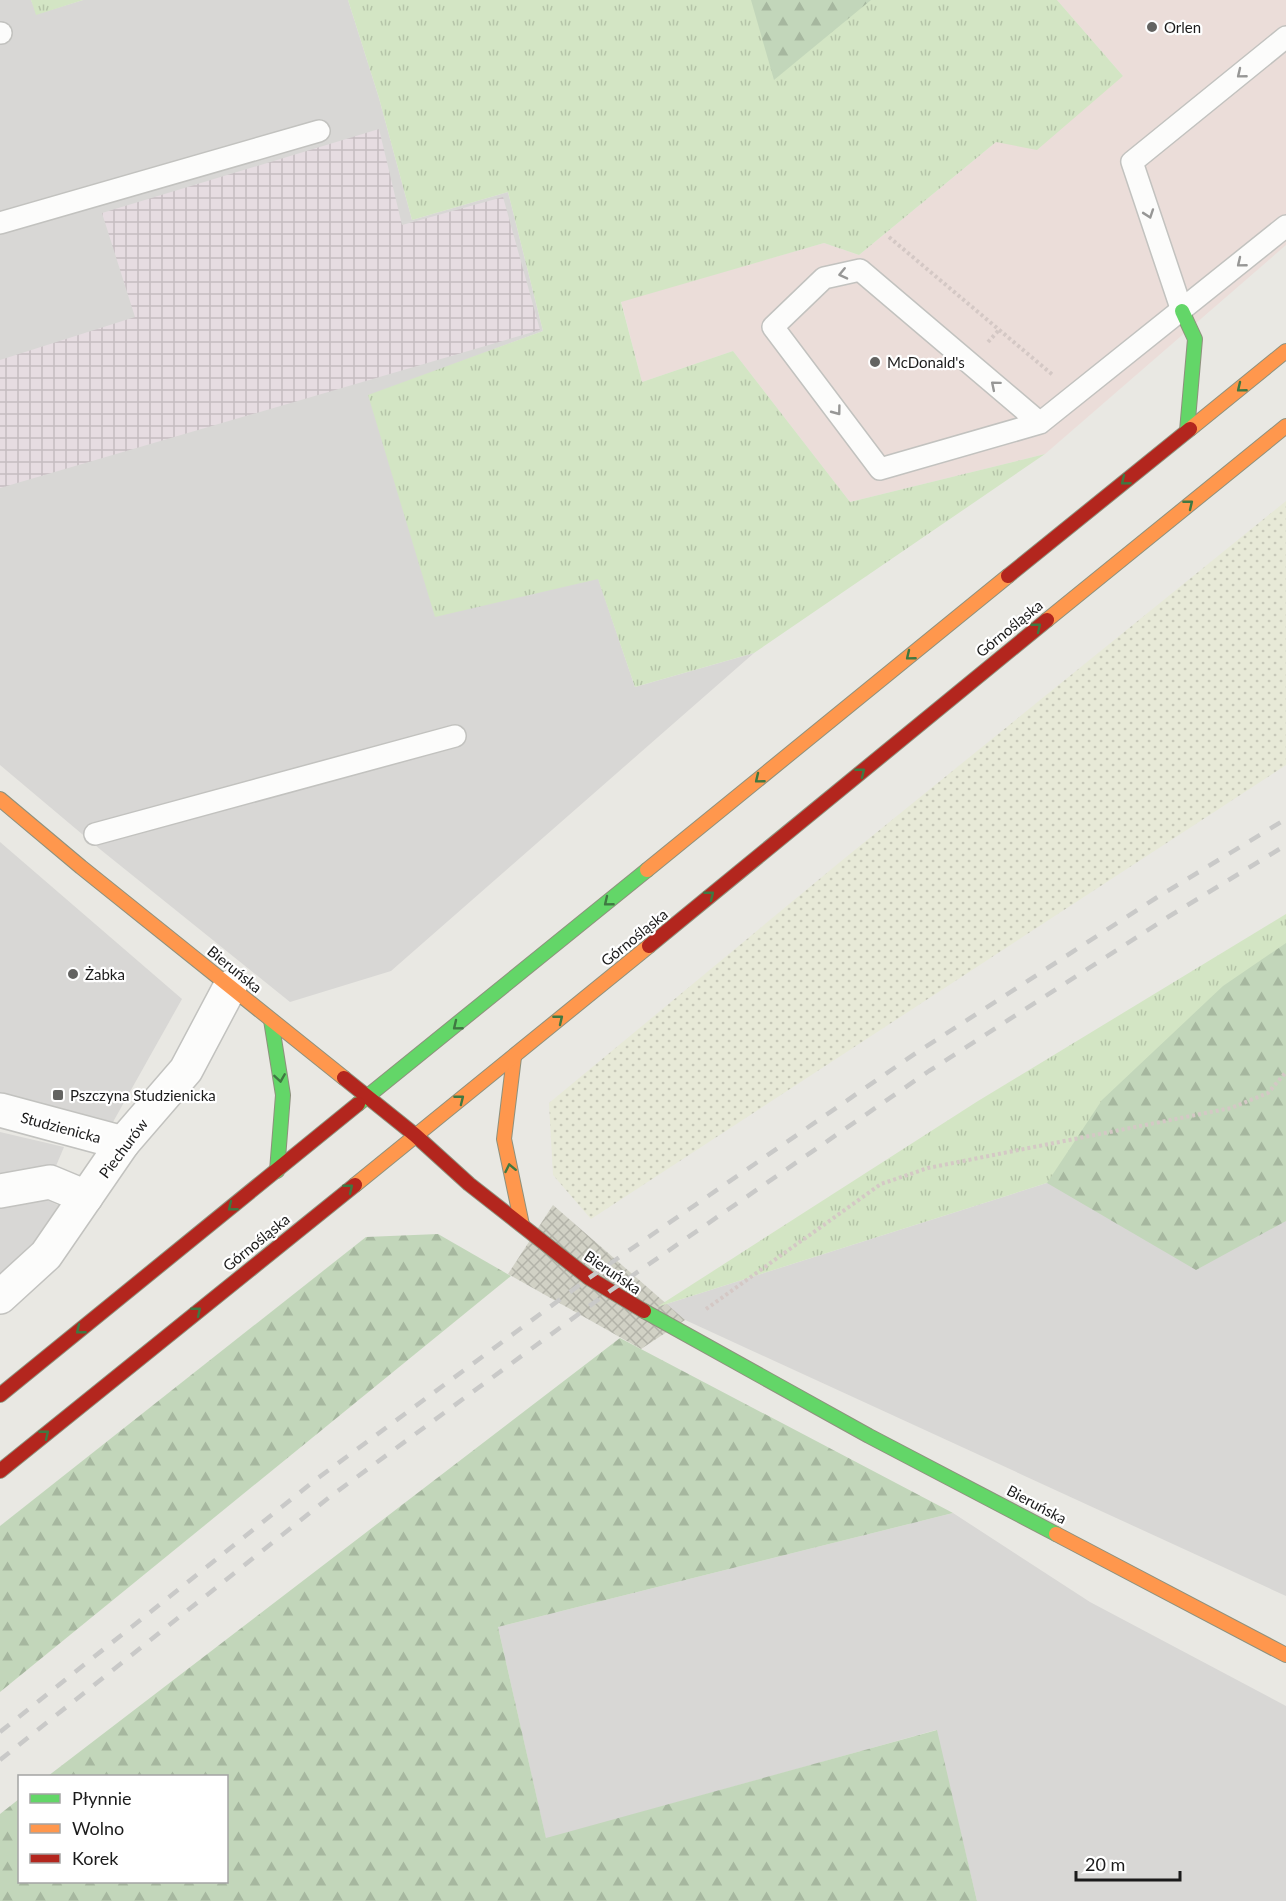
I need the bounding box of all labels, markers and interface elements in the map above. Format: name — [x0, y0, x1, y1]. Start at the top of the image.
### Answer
place label: Orlen — [1164, 18, 1201, 36]
marker: Orlen — [1145, 20, 1159, 34]
one-way arrow — [1236, 67, 1247, 78]
one-way arrow — [1142, 208, 1155, 219]
one-way arrow — [1237, 255, 1248, 266]
one-way arrow — [838, 267, 848, 280]
place label: McDonald's — [887, 353, 965, 371]
marker: McDonald's — [868, 355, 882, 369]
one-way arrow — [1236, 381, 1247, 392]
one-way arrow — [991, 382, 1002, 393]
one-way arrow — [830, 405, 841, 416]
one-way arrow — [1121, 474, 1132, 485]
one-way arrow — [1182, 501, 1193, 512]
street label: Górnośląska — [972, 596, 1046, 660]
one-way arrow — [1030, 623, 1041, 634]
one-way arrow — [906, 648, 917, 659]
one-way arrow — [854, 768, 865, 779]
one-way arrow — [755, 772, 766, 783]
one-way arrow — [703, 892, 714, 903]
one-way arrow — [604, 895, 615, 906]
street label: Górnośląska — [597, 905, 671, 969]
street label: Bieruńska — [204, 942, 266, 996]
place label: Żabka — [85, 965, 125, 983]
marker: Żabka — [66, 967, 80, 981]
one-way arrow — [552, 1016, 563, 1027]
one-way arrow — [453, 1018, 464, 1029]
one-way arrow — [274, 1073, 286, 1082]
place label: Pszczyna Studzienicka — [70, 1086, 216, 1104]
marker: Pszczyna Studzienicka — [51, 1088, 65, 1102]
one-way arrow — [454, 1096, 465, 1107]
street label: Studzienicka — [19, 1108, 103, 1146]
street label: Piechurów — [95, 1115, 151, 1181]
one-way arrow — [504, 1163, 517, 1173]
one-way arrow — [342, 1185, 353, 1196]
one-way arrow — [228, 1200, 239, 1211]
street label: Górnośląska — [219, 1210, 293, 1274]
street label: Bieruńska — [581, 1246, 645, 1298]
one-way arrow — [190, 1307, 201, 1318]
one-way arrow — [76, 1323, 87, 1334]
one-way arrow — [39, 1430, 50, 1441]
street label: Bieruńska — [1004, 1481, 1070, 1527]
legend — [18, 1775, 228, 1883]
text: Płynnie — [72, 1787, 132, 1809]
text: Wolno — [72, 1817, 124, 1839]
scale bar — [1076, 1844, 1180, 1882]
text: Korek — [72, 1847, 119, 1869]
text: 20 m — [1085, 1853, 1125, 1875]

